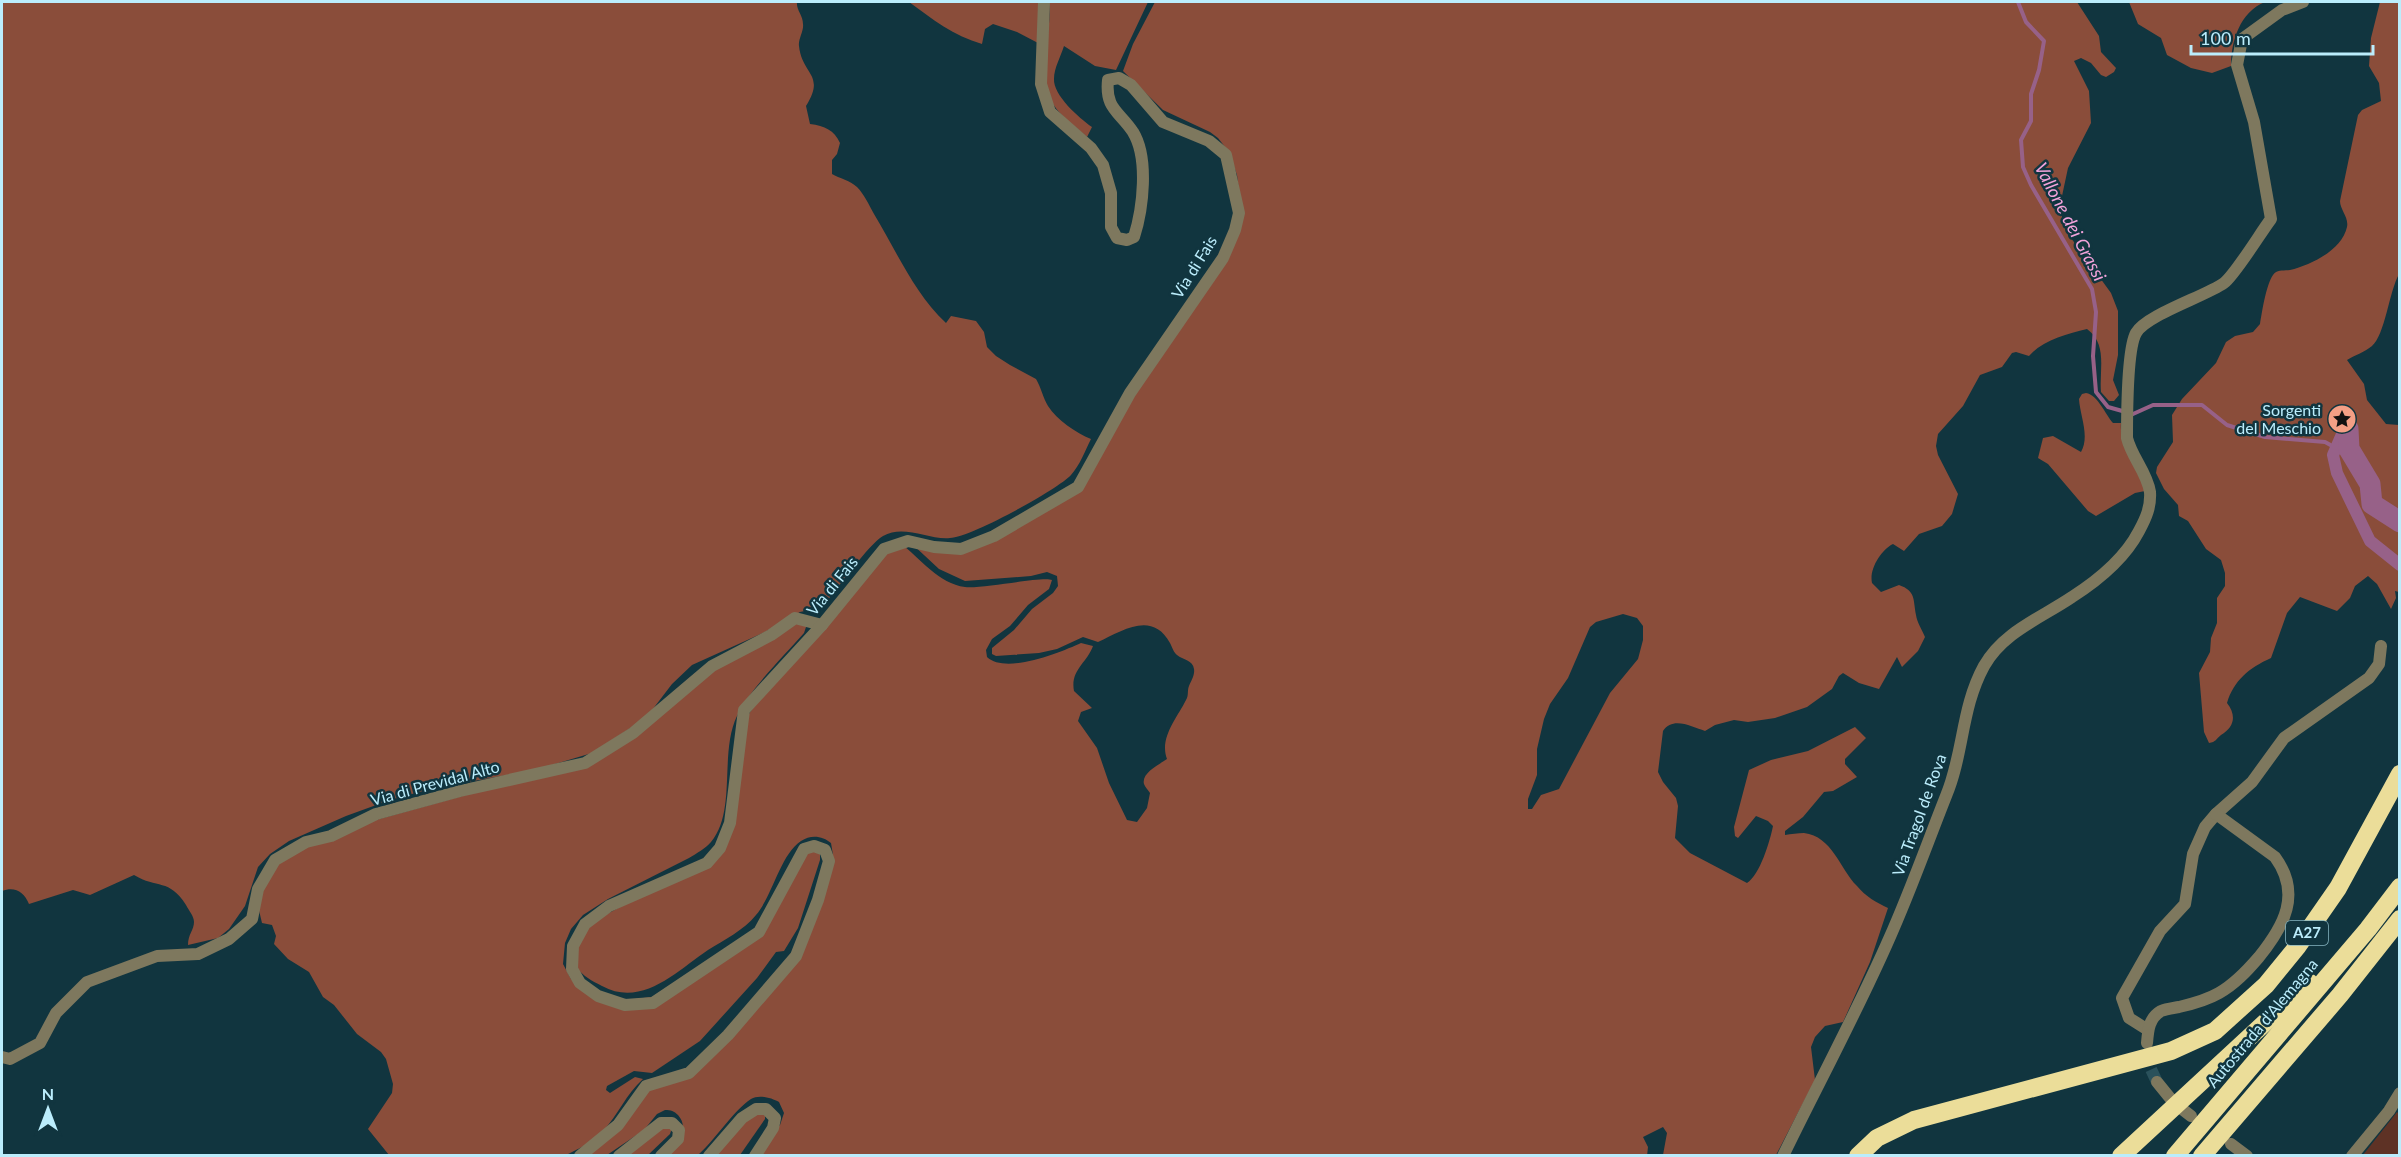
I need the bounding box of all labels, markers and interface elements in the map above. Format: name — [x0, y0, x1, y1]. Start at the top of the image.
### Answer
scale bar — [2191, 18, 2372, 56]
text: 100 m — [2200, 27, 2251, 49]
water label: Vallone dei Grassi — [2030, 158, 2111, 285]
street label: Via di Fais — [1167, 232, 1220, 302]
place label: Sorgenti del Meschio — [2236, 400, 2321, 437]
place icon: Sorgenti del Meschio — [2326, 403, 2358, 435]
street label: Via di Fais — [802, 552, 861, 619]
street label: Via Tragol de Rova — [1888, 751, 1949, 879]
street label: Via di Previdal Alto — [368, 756, 501, 809]
road number: A27 — [2286, 921, 2328, 945]
street label: Autostrada d'Alemagna — [2202, 954, 2321, 1091]
north arrow — [18, 1079, 78, 1139]
text: N — [42, 1084, 54, 1103]

